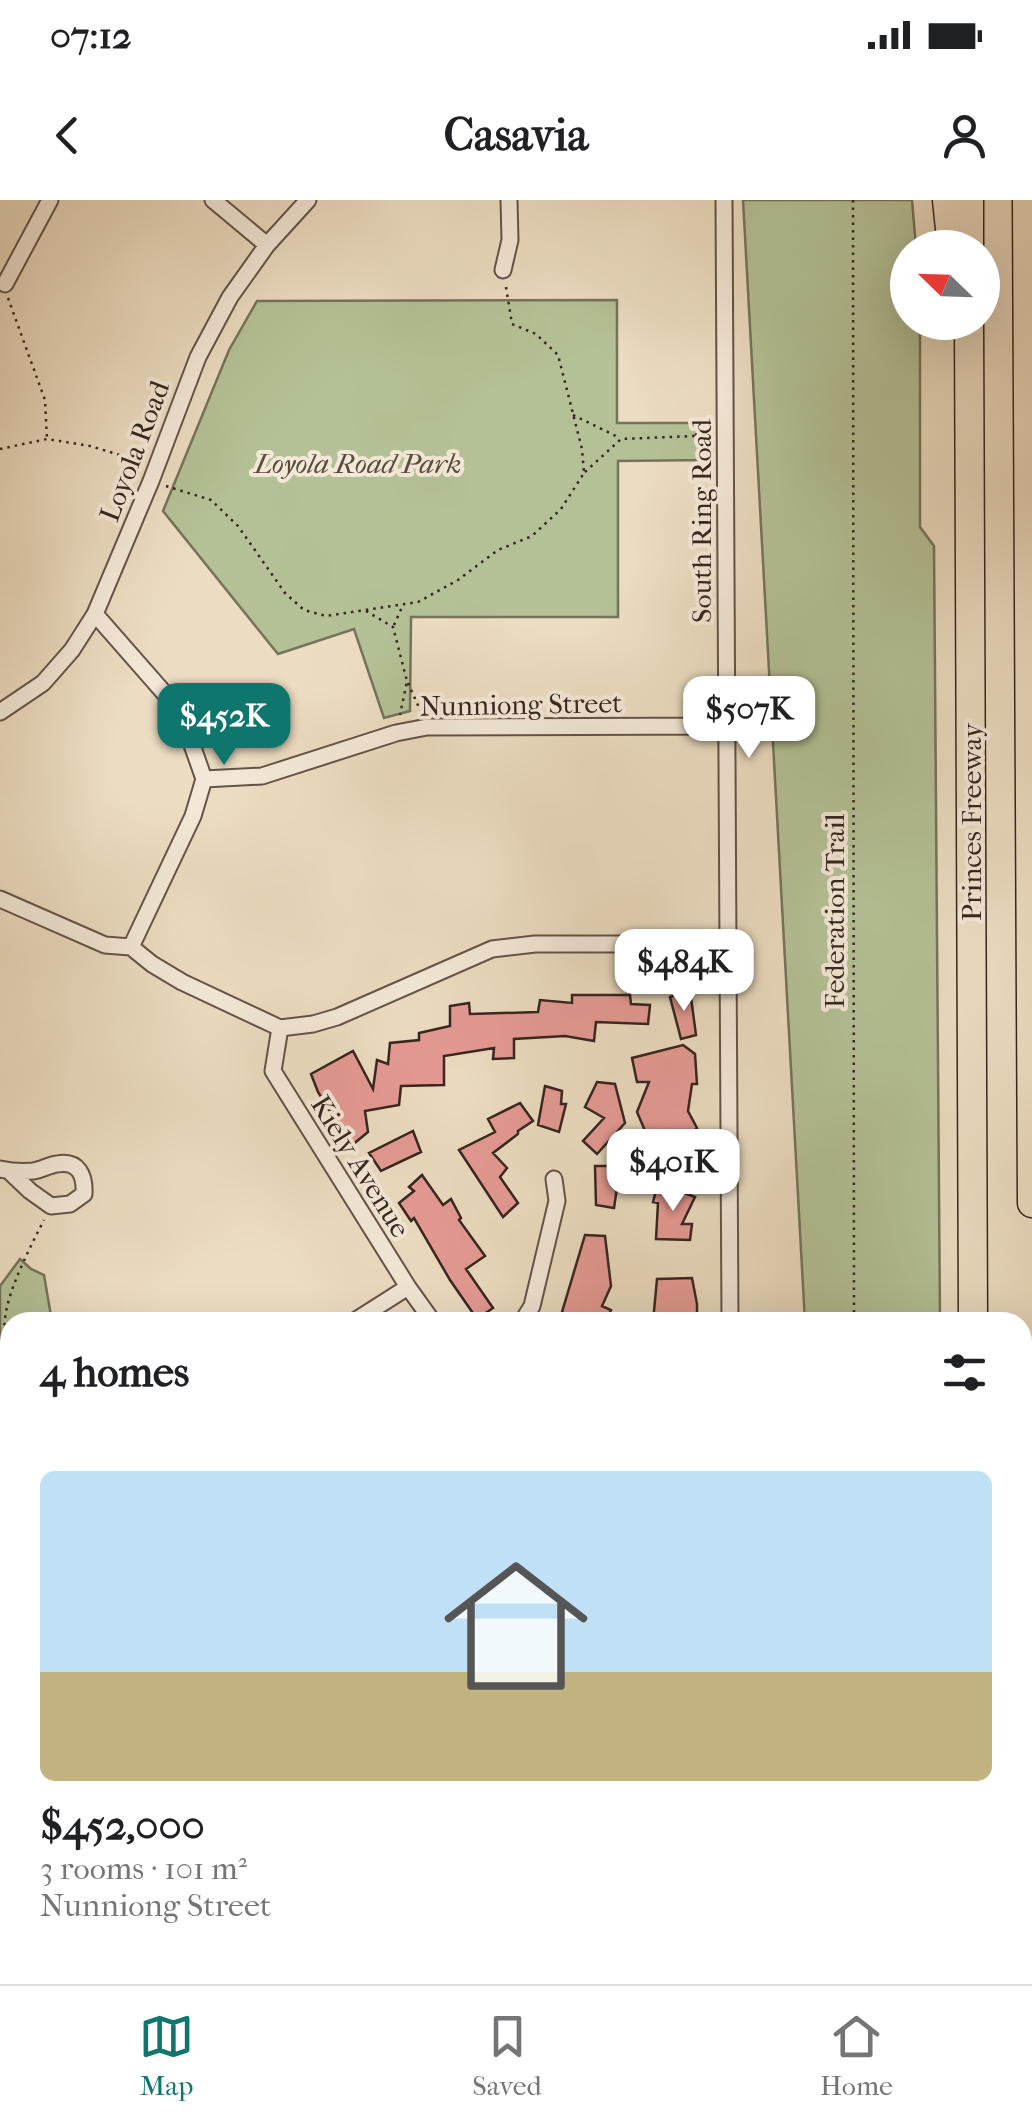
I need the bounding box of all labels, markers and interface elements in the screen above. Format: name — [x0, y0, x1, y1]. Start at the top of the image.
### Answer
text: 07:12 — [50, 13, 132, 58]
icon: back — [40, 108, 95, 163]
icon: person — [937, 108, 992, 163]
text: Casavia — [444, 109, 588, 162]
north arrow — [890, 230, 1000, 340]
map controls — [890, 230, 1000, 340]
street label: Loyola Road — [93, 376, 177, 526]
street label: South Ring Road — [685, 418, 718, 623]
park label: Loyola Road Park — [253, 447, 461, 480]
pin: $507K — [679, 676, 819, 761]
pin: $452K — [154, 683, 294, 768]
street label: Nunniong Street — [420, 686, 622, 723]
text: $507K — [705, 690, 793, 727]
text: $452K — [179, 697, 269, 734]
street label: Princes Freeway — [955, 722, 988, 921]
street label: Federation Trail — [818, 813, 851, 1008]
pin: $484K — [614, 929, 754, 1014]
text: $484K — [637, 943, 731, 980]
street label: Kiely Avenue — [304, 1089, 417, 1243]
pin: $401K — [603, 1129, 743, 1214]
text: $401K — [629, 1143, 717, 1180]
icon: filters — [937, 1345, 992, 1400]
text: 4 homes — [40, 1348, 189, 1397]
icon: home — [426, 1536, 606, 1716]
text: $452,000 — [40, 1801, 205, 1850]
text: 3 rooms · 101 m² — [40, 1850, 247, 1887]
text: Nunniong Street — [40, 1887, 271, 1924]
tab: Map — [139, 2009, 194, 2102]
tab: Saved — [472, 2009, 542, 2102]
tab: Home — [820, 2009, 893, 2102]

